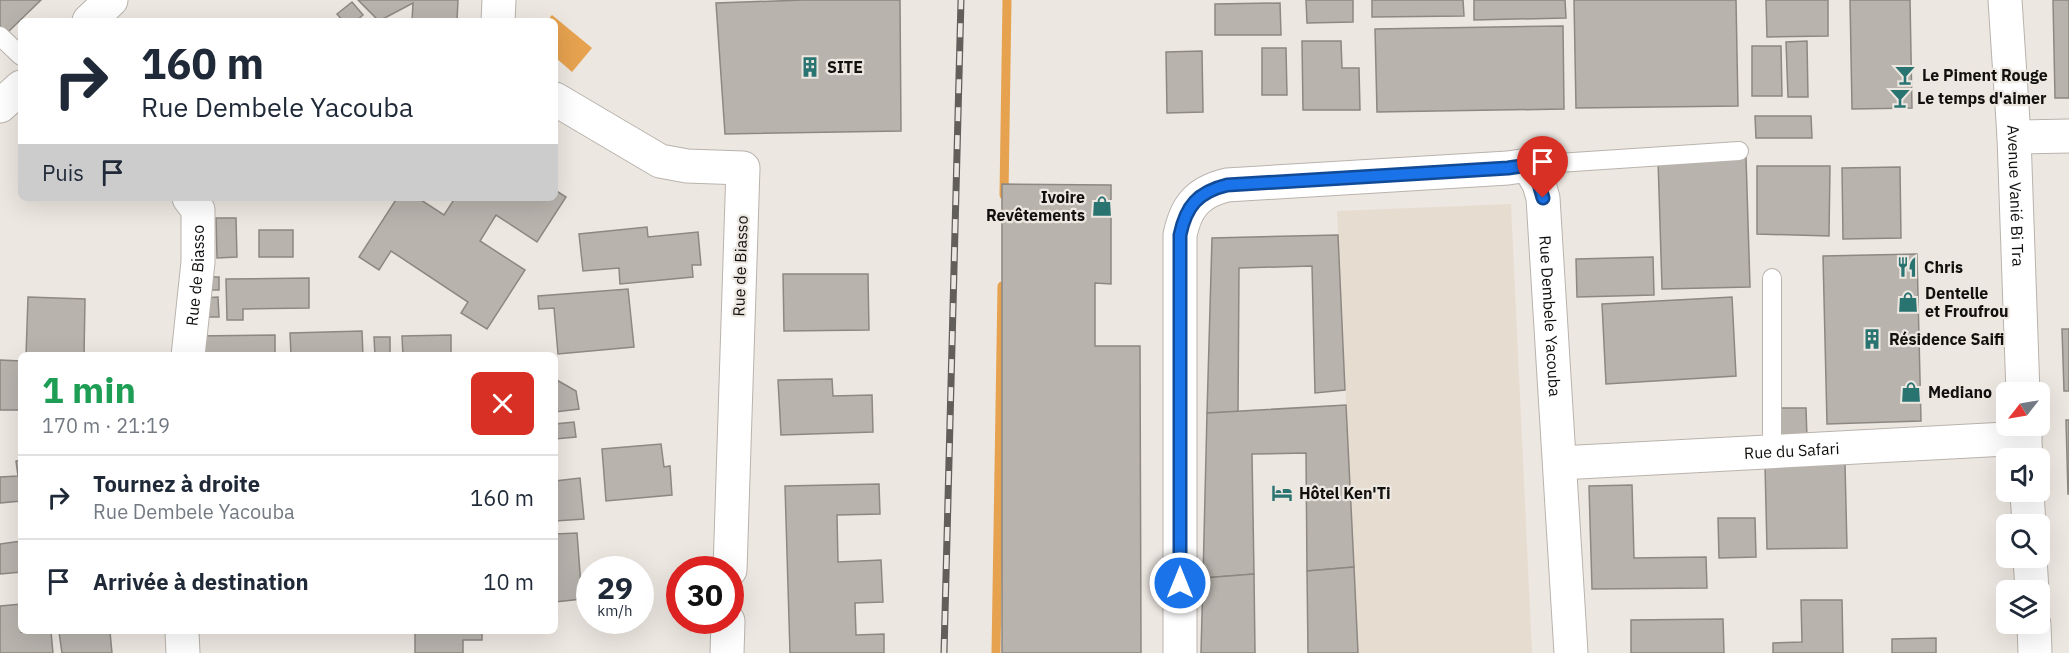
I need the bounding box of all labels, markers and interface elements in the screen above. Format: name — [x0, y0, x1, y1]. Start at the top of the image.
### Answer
text: 160 m — [141, 36, 264, 91]
icon: right — [42, 42, 120, 120]
building icon: SITE — [798, 55, 822, 79]
place label: SITE — [827, 57, 863, 77]
bar icon: Le Piment Rouge — [1893, 63, 1917, 87]
place label: Le Piment Rouge — [1922, 65, 2048, 85]
bar icon: Le temps d'aimer — [1888, 86, 1912, 110]
place label: Le temps d'aimer — [1917, 88, 2047, 108]
text: Rue Dembele Yacouba — [141, 89, 413, 124]
street label: Avenue Vanié Bi Tra — [2003, 124, 2029, 267]
pin — [1517, 136, 1568, 198]
icon: arrive — [1526, 145, 1559, 178]
icon: arrive — [96, 156, 129, 189]
text: Puis — [42, 158, 84, 187]
place label: Ivoire Revêtements — [986, 187, 1085, 225]
shop icon: Ivoire Revêtements — [1090, 194, 1114, 218]
street label: Rue de Biasso — [728, 215, 752, 317]
street label: Rue de Biasso — [181, 225, 208, 327]
street label: Rue Dembele Yacouba — [1535, 235, 1565, 398]
restaurant icon: Chris — [1895, 255, 1919, 279]
place label: Chris — [1924, 257, 1963, 277]
place label: Dentelle et Froufrou — [1925, 283, 2008, 321]
shop icon: Dentelle et Froufrou — [1896, 290, 1920, 314]
building icon: Résidence Saifi — [1860, 327, 1884, 351]
place label: Résidence Saifi — [1889, 329, 2004, 349]
text: 1 min — [42, 366, 136, 413]
button: close — [471, 372, 534, 435]
shop icon: Mediano — [1899, 380, 1923, 404]
place label: Mediano — [1928, 382, 1992, 402]
north arrow — [1996, 382, 2050, 436]
map controls — [1996, 382, 2050, 634]
text: 170 m · 21:19 — [42, 412, 170, 439]
street label: Rue du Safari — [1743, 438, 1840, 463]
button: sound — [1996, 448, 2050, 502]
text: Tournez à droite — [93, 469, 260, 498]
icon: right — [42, 481, 75, 514]
hotel icon: Hôtel Ken'Ti — [1270, 481, 1294, 505]
text: 160 m — [470, 483, 534, 512]
place label: Hôtel Ken'Ti — [1299, 483, 1391, 503]
text: Rue Dembele Yacouba — [93, 498, 295, 525]
button: search — [1996, 514, 2050, 568]
position arrow — [1148, 551, 1212, 615]
speed limit sign: 30 — [666, 556, 744, 634]
icon: arrive — [42, 565, 75, 598]
text: Arrivée à destination — [93, 567, 309, 596]
text: 10 m — [483, 567, 534, 596]
text: 29 — [597, 568, 633, 607]
button: layers — [1996, 580, 2050, 634]
text: km/h — [597, 601, 633, 620]

